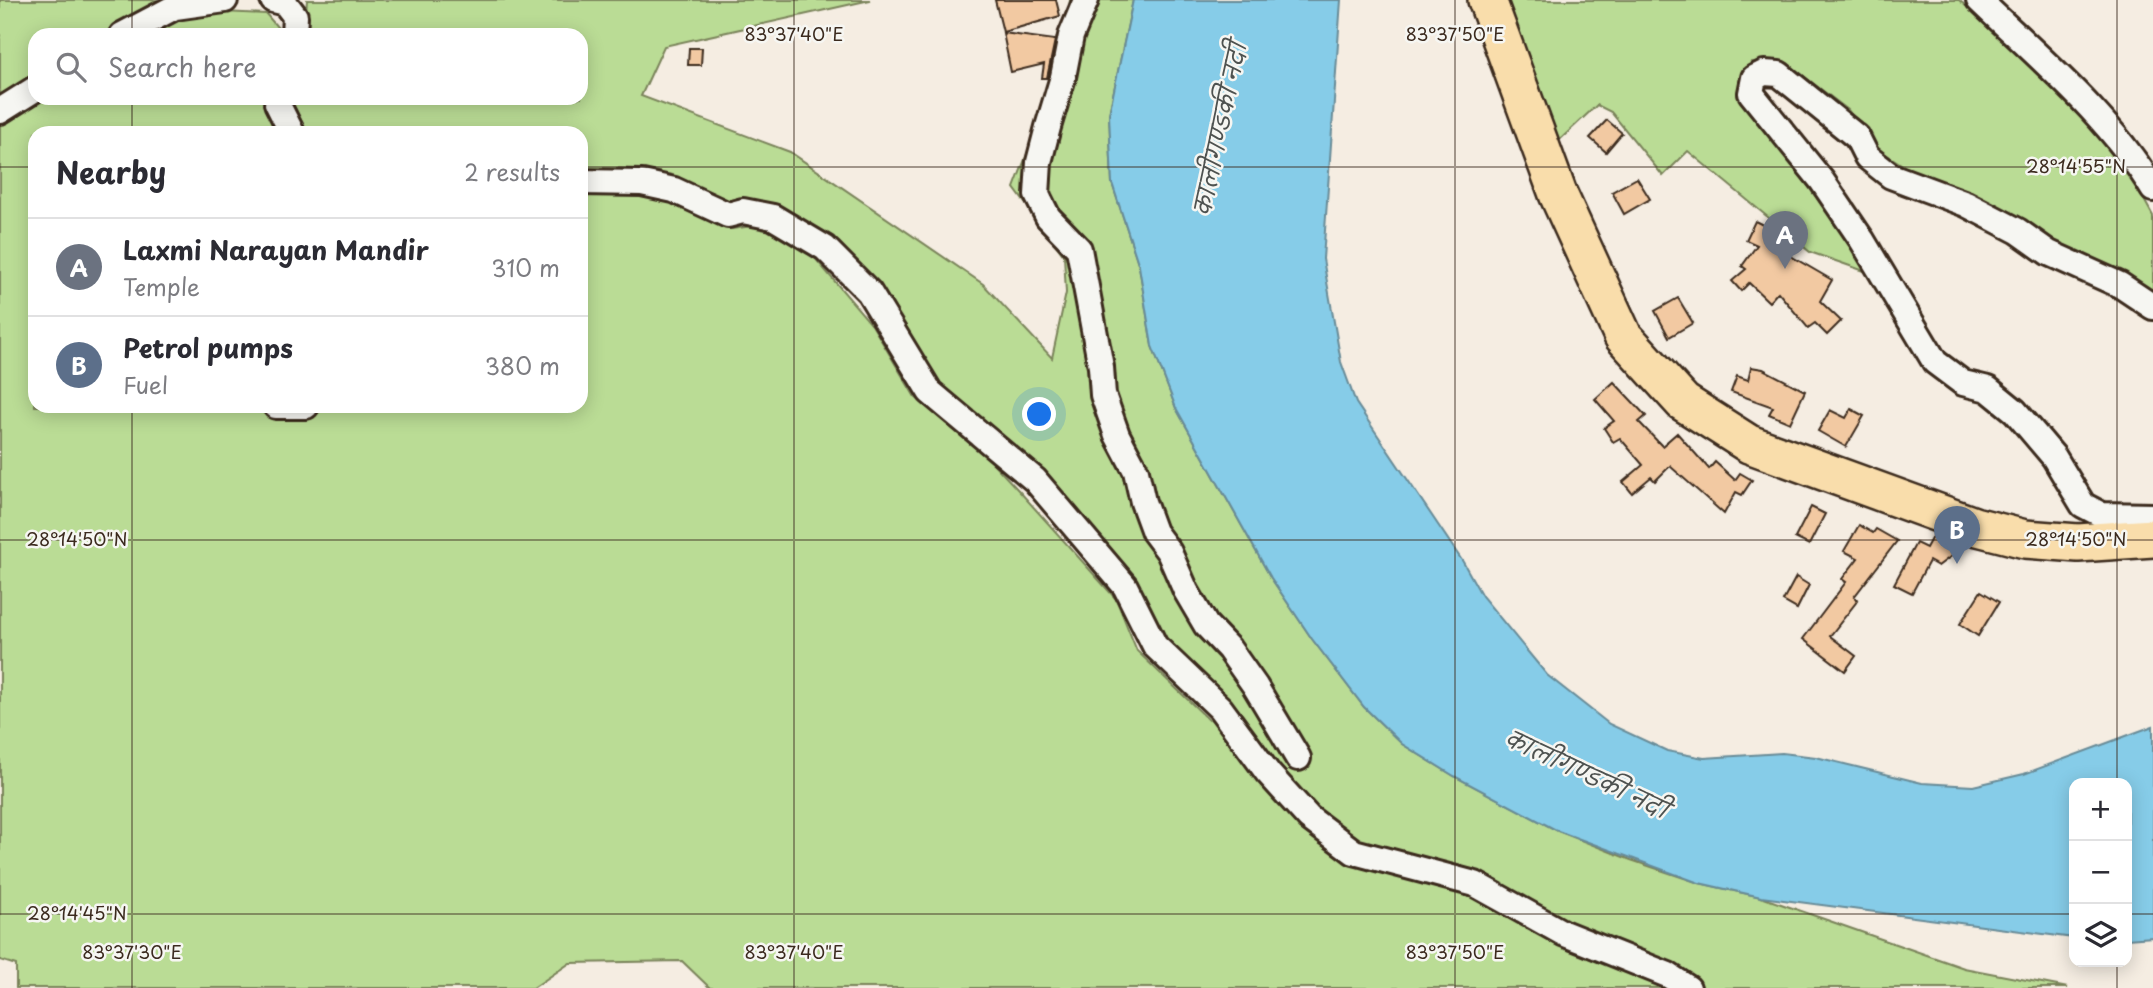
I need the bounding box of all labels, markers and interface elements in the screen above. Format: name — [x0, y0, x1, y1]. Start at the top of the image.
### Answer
text: 83°37'40"E — [744, 20, 844, 47]
text: 83°37'50"E — [1406, 20, 1504, 47]
search box — [28, 28, 588, 105]
water label: कालीगण्डकी नदी — [1183, 33, 1256, 219]
text: Search here — [108, 47, 257, 86]
icon: search — [52, 48, 90, 86]
text: Nearby — [56, 149, 166, 194]
text: 28°14'55"N — [2026, 152, 2126, 179]
text: 2 results — [464, 154, 560, 189]
pin: A — [1762, 211, 1808, 269]
text: Laxmi Narayan Mandir — [123, 230, 429, 269]
text: A — [70, 250, 88, 285]
text: 310 m — [491, 250, 560, 285]
text: Temple — [123, 269, 200, 304]
text: Petrol pumps — [123, 328, 293, 367]
text: B — [71, 348, 87, 383]
text: 380 m — [485, 348, 560, 383]
text: Fuel — [123, 367, 168, 402]
your location — [1022, 397, 1056, 431]
pin: B — [1934, 506, 1980, 564]
text: 28°14'50"N — [26, 525, 128, 552]
text: 28°14'50"N — [2025, 525, 2127, 552]
water label: कालीगण्डकी नदी — [1499, 720, 1680, 829]
map controls — [2069, 778, 2132, 967]
button: + — [2069, 778, 2132, 841]
button: − — [2069, 841, 2132, 904]
text: 28°14'45"N — [27, 899, 127, 926]
button: layers — [2069, 904, 2132, 967]
text: 83°37'30"E — [82, 938, 182, 965]
text: 83°37'40"E — [744, 938, 844, 965]
text: 83°37'50"E — [1406, 938, 1504, 965]

